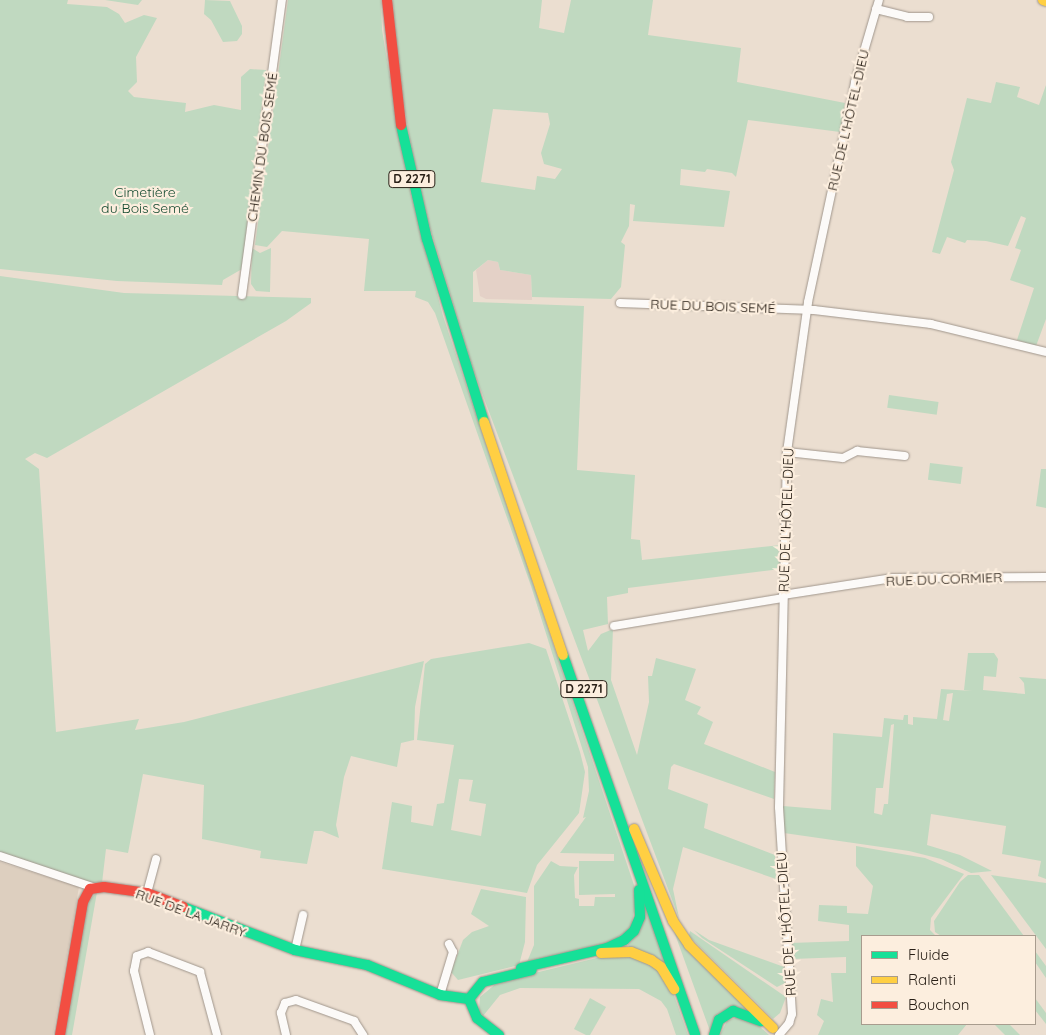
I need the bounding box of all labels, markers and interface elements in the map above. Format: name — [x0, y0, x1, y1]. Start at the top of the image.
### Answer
street label: RUE DE L'HÔTEL-DIEU — [824, 48, 872, 192]
street label: CHEMIN DU BOIS SEMÉ — [243, 71, 281, 223]
road number: D 2271 — [388, 170, 436, 188]
park label: Cimetière du Bois Semé — [101, 184, 189, 216]
street label: RUE DU BOIS SEMÉ — [650, 295, 776, 317]
street label: RUE DE L'HÔTEL-DIEU — [775, 447, 797, 593]
street label: RUE DU CORMIER — [885, 569, 1003, 589]
road number: D 2271 — [560, 680, 608, 699]
street label: RUE DE L'HÔTEL-DIEU — [773, 851, 799, 997]
street label: RUE DE LA JARRY — [133, 885, 249, 941]
legend — [861, 935, 1036, 1025]
text: Fluide — [908, 945, 949, 964]
text: Ralenti — [908, 970, 956, 989]
text: Bouchon — [908, 995, 969, 1014]

